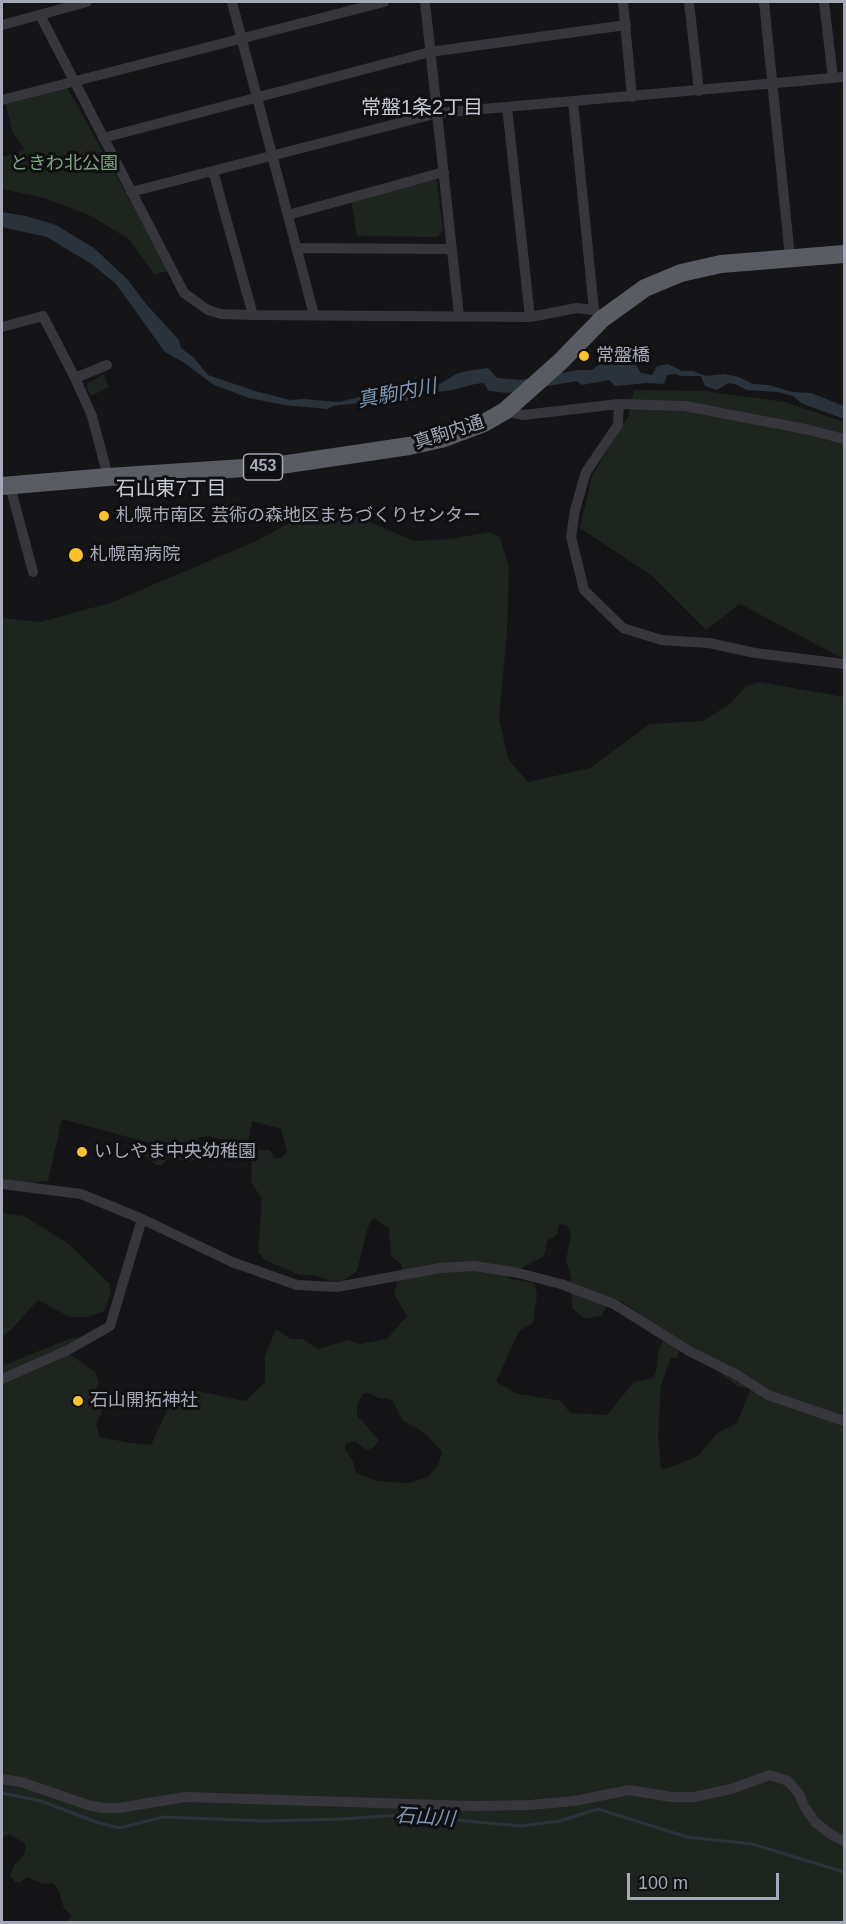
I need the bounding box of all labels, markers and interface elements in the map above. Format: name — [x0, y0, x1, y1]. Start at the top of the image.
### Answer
district label: 常盤1条2丁目 — [361, 96, 483, 120]
park label: ときわ北公園 — [10, 153, 118, 175]
place label: 常盤橋 — [596, 345, 650, 367]
marker: 常盤橋 — [577, 349, 591, 363]
water label: 真駒内川 — [355, 375, 439, 413]
street label: 真駒内通 — [411, 412, 487, 454]
road number: 453 — [244, 454, 282, 480]
district label: 石山東7丁目 — [115, 477, 227, 501]
place label: 札幌市南区 芸術の森地区まちづくりセンター — [116, 505, 481, 527]
marker: 札幌市南区 芸術の森地区まちづくりセンター — [97, 509, 111, 523]
place label: 札幌南病院 — [90, 544, 180, 566]
marker: 札幌南病院 — [67, 546, 85, 564]
place label: いしやま中央幼稚園 — [94, 1141, 256, 1163]
marker: いしやま中央幼稚園 — [75, 1145, 89, 1159]
place label: 石山開拓神社 — [90, 1390, 198, 1412]
marker: 石山開拓神社 — [71, 1394, 85, 1408]
water label: 石山川 — [394, 1804, 456, 1832]
scale bar — [630, 1861, 782, 1899]
text: 100 m — [638, 1873, 688, 1893]

